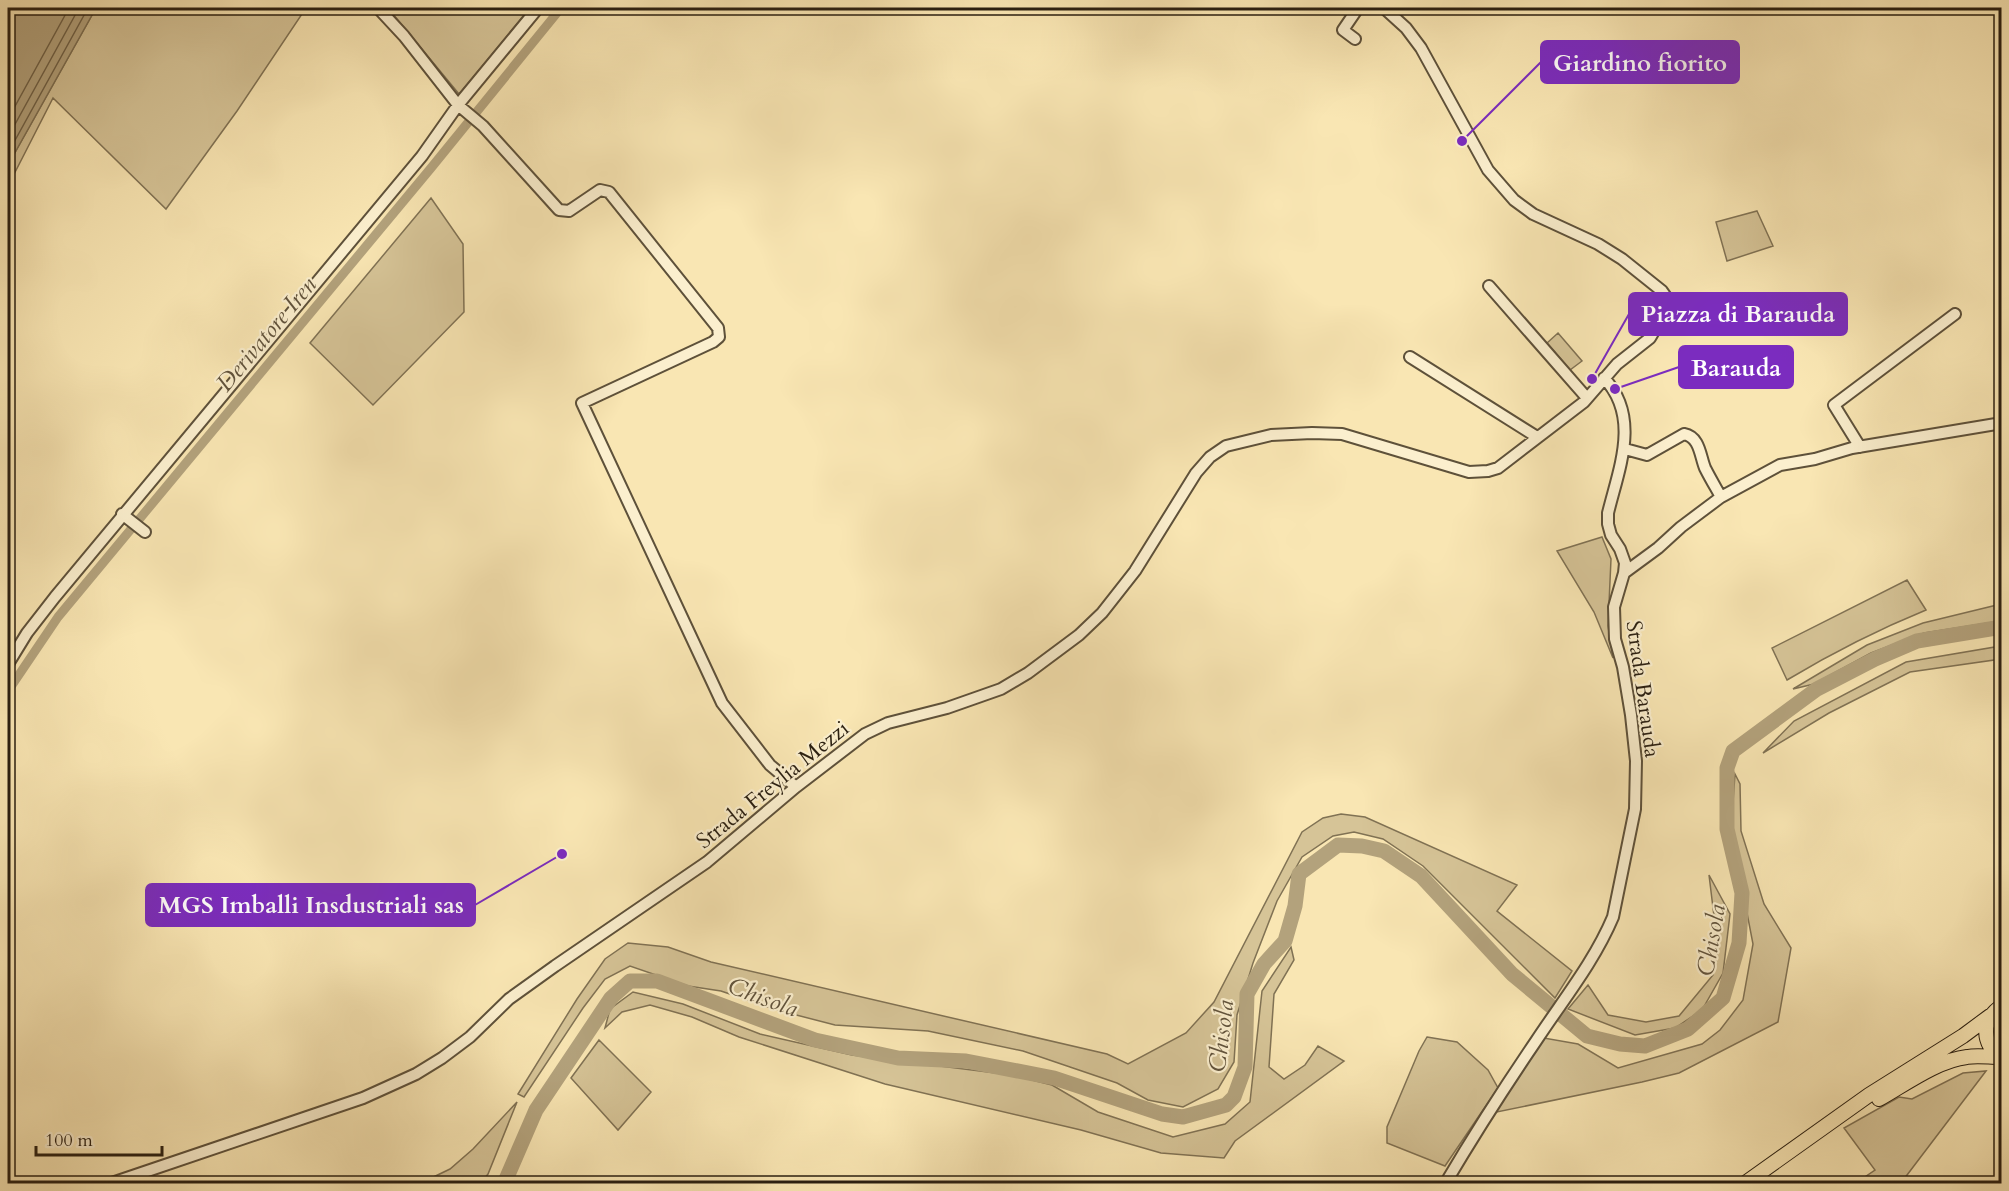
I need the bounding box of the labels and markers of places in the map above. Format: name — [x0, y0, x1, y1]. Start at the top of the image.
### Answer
callout: Giardino fiorito — [1541, 41, 1739, 83]
callout: Piazza di Barauda — [1629, 293, 1847, 335]
callout: Barauda — [1679, 346, 1793, 388]
callout: MGS Imballi Insdustriali sas — [146, 884, 475, 926]

